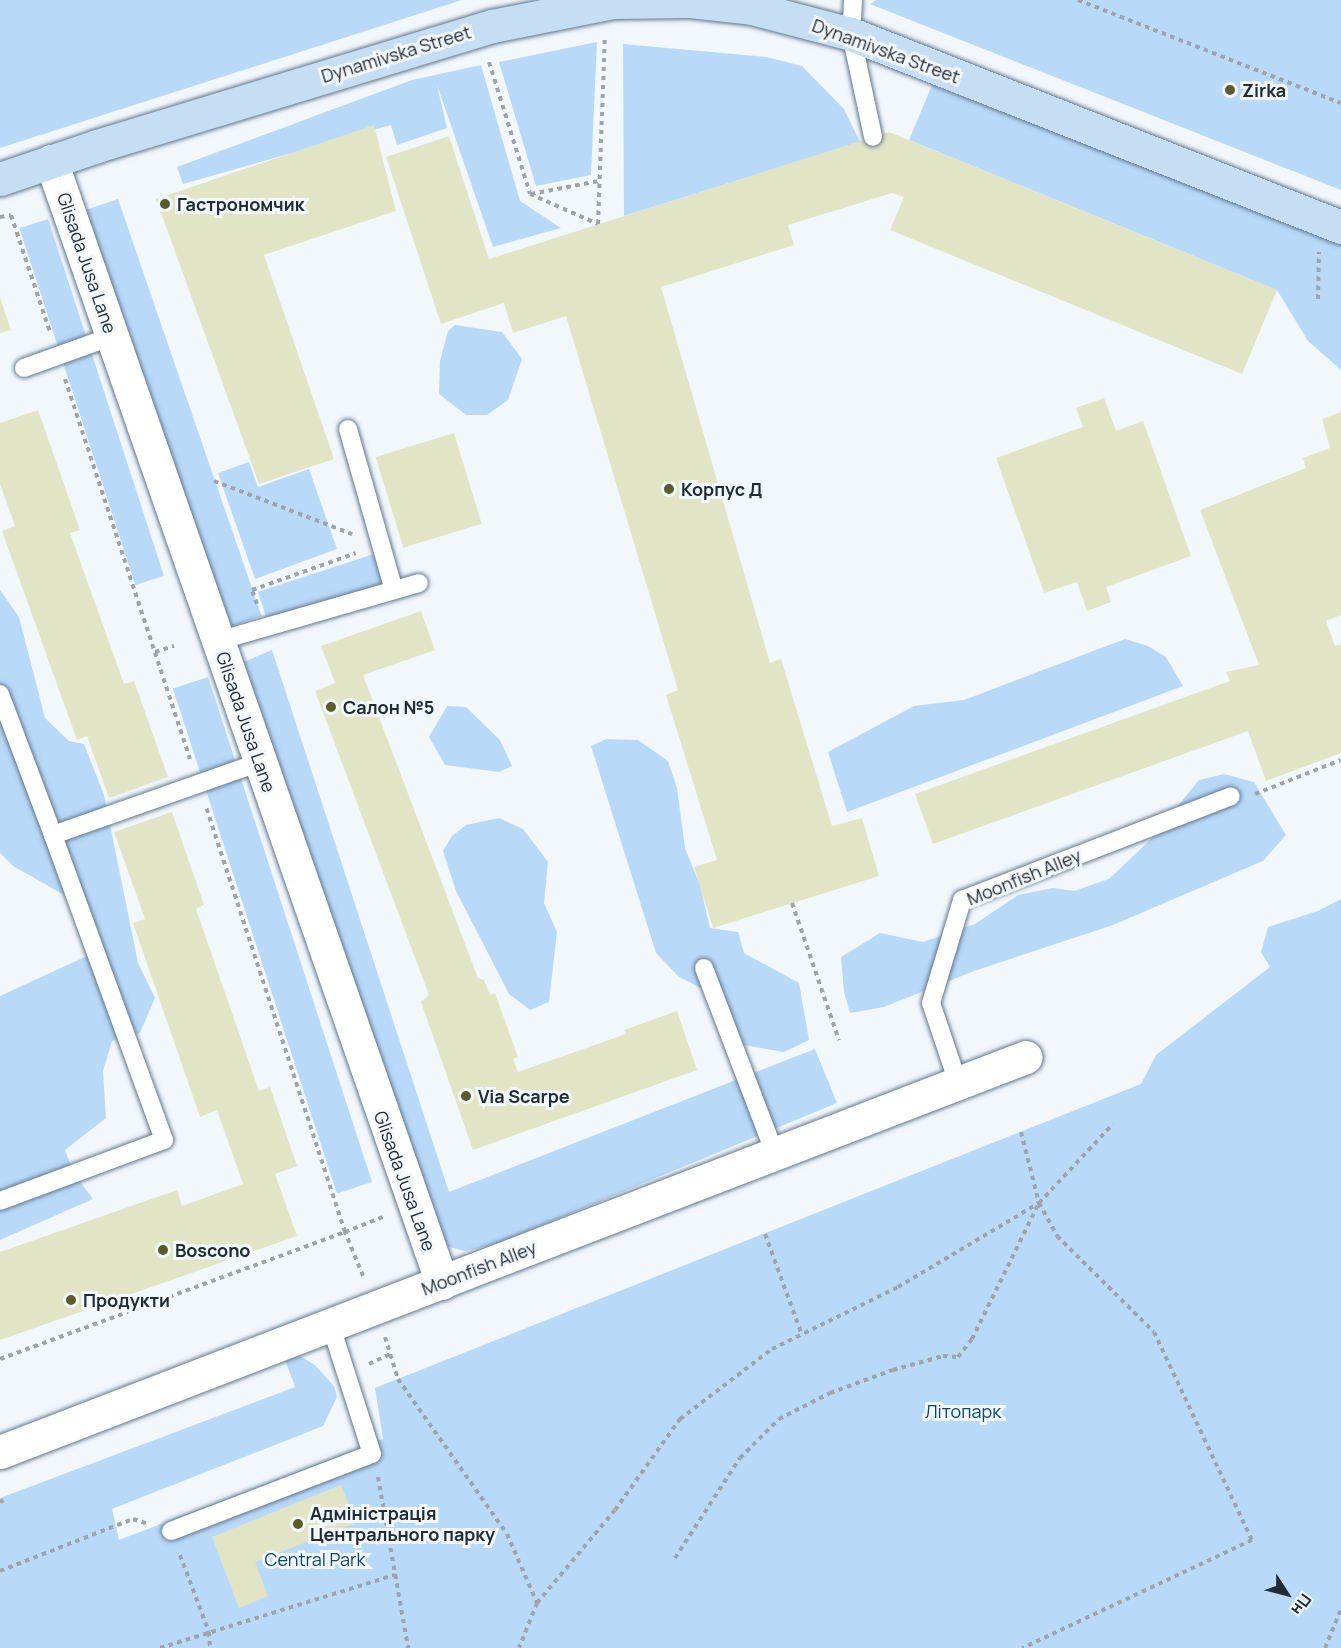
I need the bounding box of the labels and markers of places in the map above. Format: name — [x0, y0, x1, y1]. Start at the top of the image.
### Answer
place label: Zirka — [1242, 79, 1286, 101]
marker: Zirka — [1223, 83, 1237, 97]
place label: Гастрономчик — [177, 193, 304, 215]
marker: Гастрономчик — [158, 197, 172, 211]
place label: Корпус Д — [681, 478, 762, 500]
marker: Корпус Д — [662, 482, 676, 496]
place label: Салон №5 — [343, 696, 434, 718]
marker: Салон №5 — [324, 700, 338, 714]
place label: Via Scarpe — [478, 1085, 570, 1107]
marker: Via Scarpe — [459, 1089, 473, 1103]
place label: Boscono — [175, 1239, 250, 1261]
marker: Boscono — [156, 1243, 170, 1257]
place label: Продукти — [83, 1289, 170, 1311]
marker: Продукти — [64, 1293, 78, 1307]
place label: Адміністрація Центрального парку — [310, 1503, 495, 1546]
marker: Адміністрація Центрального парку — [291, 1517, 305, 1531]

